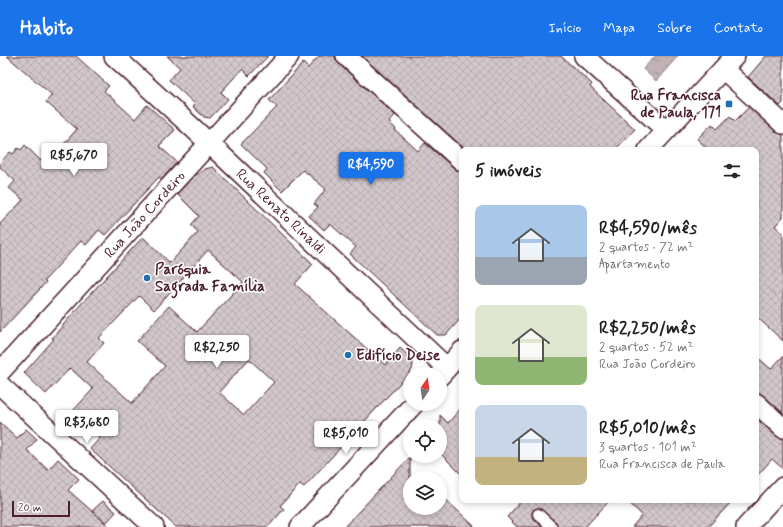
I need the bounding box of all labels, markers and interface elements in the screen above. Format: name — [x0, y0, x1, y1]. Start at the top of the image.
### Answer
text: Habito — [20, 16, 73, 41]
text: Início — [548, 19, 581, 37]
text: Mapa — [603, 19, 635, 37]
text: Sobre — [657, 19, 692, 37]
text: Contato — [714, 19, 763, 37]
place label: Rua Francisca de Paula, 171 — [631, 86, 721, 123]
marker: Rua Francisca de Paula, 171 — [724, 99, 734, 109]
pin: R$5,670 — [37, 143, 111, 177]
text: R$5,670 — [50, 147, 98, 164]
pin: R$4,590 — [334, 152, 408, 186]
text: R$4,590 — [348, 156, 394, 173]
text: 5 imóveis — [475, 160, 542, 182]
icon: filters — [721, 160, 743, 182]
street label: Rua Renato Rinaldi — [231, 165, 330, 259]
street label: Rua João Cordeiro — [100, 167, 190, 263]
text: R$4,590/mês — [599, 217, 697, 239]
icon: home — [507, 221, 555, 269]
text: 2 quartos · 72 m² — [599, 239, 693, 256]
text: Apartamento — [599, 256, 670, 273]
place label: Paróquia Sagrada Família — [155, 260, 265, 299]
marker: Paróquia Sagrada Família — [142, 273, 152, 283]
text: R$2,250/mês — [599, 317, 696, 339]
icon: home — [507, 321, 555, 369]
pin: R$2,250 — [180, 335, 254, 369]
text: R$2,250 — [194, 339, 240, 356]
text: 2 quartos · 52 m² — [599, 339, 693, 356]
place label: Edifício Deise — [356, 346, 441, 366]
marker: Edifício Deise — [343, 350, 353, 360]
text: Rua João Cordeiro — [599, 356, 696, 373]
north arrow — [403, 367, 447, 411]
map controls — [403, 367, 447, 515]
pin: R$3,680 — [50, 410, 124, 444]
text: R$3,680 — [64, 414, 110, 431]
text: R$5,010/mês — [599, 417, 696, 439]
button: locate — [403, 419, 447, 463]
pin: R$5,010 — [309, 421, 383, 455]
icon: home — [507, 421, 555, 469]
text: R$5,010 — [323, 425, 369, 442]
text: 3 quartos · 101 m² — [599, 439, 696, 456]
text: Rua Francisca de Paula — [599, 456, 725, 473]
button: layers — [403, 471, 447, 515]
scale bar — [12, 499, 70, 518]
text: 20 m — [18, 501, 41, 515]

